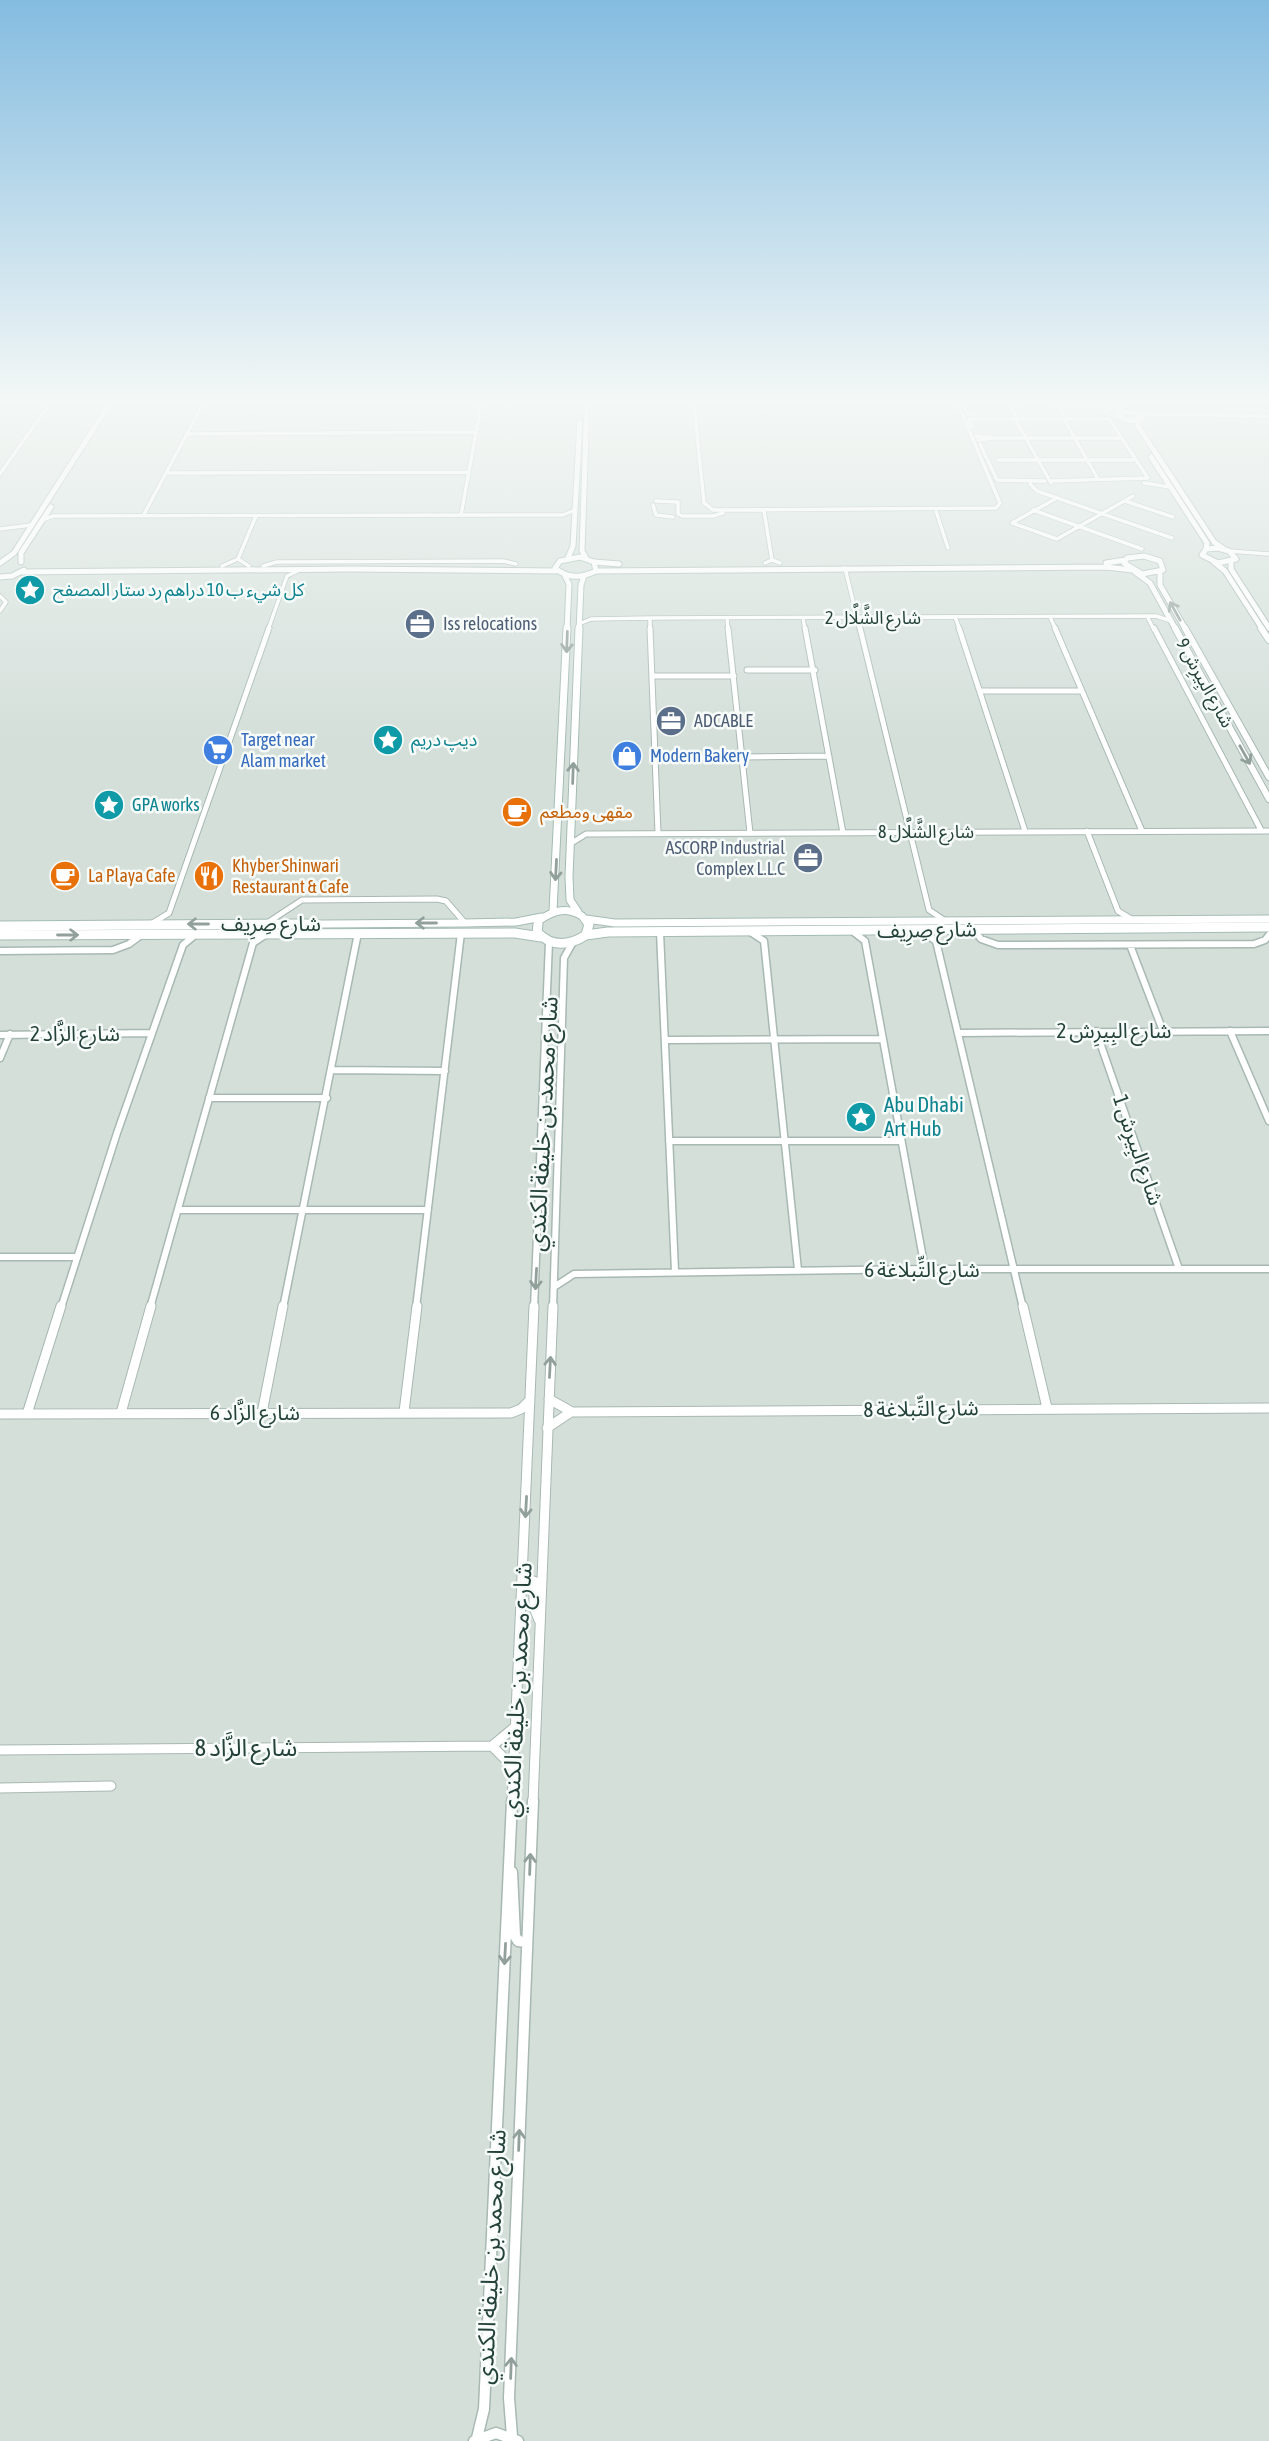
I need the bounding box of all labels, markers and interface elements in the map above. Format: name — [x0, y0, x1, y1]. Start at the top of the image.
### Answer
place icon: كل شيء ب 10 دراهم رد ستار المصفح — [13, 573, 47, 607]
place label: كل شيء ب 10 دراهم رد ستار المصفح — [53, 579, 305, 603]
street label: شارع الشَّلَّال 2 — [825, 602, 921, 632]
one-way arrow — [1168, 602, 1182, 622]
office icon: Iss relocations — [403, 607, 437, 641]
place label: Iss relocations — [443, 613, 537, 634]
one-way arrow — [560, 631, 573, 654]
street label: شارع البِيرِش 9 — [1169, 635, 1239, 733]
office icon: ADCABLE — [654, 704, 688, 738]
place label: ADCABLE — [694, 710, 753, 731]
place icon: دیپ دریم — [371, 723, 405, 757]
place label: Target near Alam market — [241, 729, 326, 771]
place label: دیپ دریم — [411, 729, 477, 753]
supermarket icon: Target near Alam market — [201, 733, 235, 767]
shop icon: Modern Bakery — [610, 739, 644, 773]
one-way arrow — [1238, 744, 1252, 764]
place label: Modern Bakery — [650, 745, 749, 766]
one-way arrow — [567, 761, 580, 784]
place icon: GPA works — [92, 788, 126, 822]
place label: GPA works — [132, 794, 200, 815]
cafe icon: مقهى ومطعم — [500, 795, 534, 829]
place label: مقهى ومطعم — [540, 801, 633, 825]
street label: شارع الشَّلَّال 8 — [878, 816, 974, 846]
place label: ASCORP Industrial Complex L.L.C — [665, 837, 785, 879]
office icon: ASCORP Industrial Complex L.L.C — [791, 841, 825, 875]
place label: Khyber Shinwari Restaurant & Cafe — [232, 855, 349, 897]
one-way arrow — [550, 858, 563, 881]
cafe icon: La Playa Cafe — [48, 859, 82, 893]
restaurant icon: Khyber Shinwari Restaurant & Cafe — [192, 859, 226, 893]
place label: La Playa Cafe — [88, 865, 175, 886]
street label: شارع صِرِيف — [221, 911, 321, 940]
one-way arrow — [414, 916, 437, 930]
street label: شارع صِرِيف — [877, 916, 977, 946]
one-way arrow — [187, 917, 210, 931]
one-way arrow — [56, 928, 79, 942]
street label: شارع محمد بن خليفة الكندي — [522, 996, 568, 1253]
street label: شارع البِيرِش 2 — [1056, 1018, 1172, 1047]
street label: شارع الزَّاد 2 — [30, 1019, 120, 1049]
street label: شارع البِيرِش 1 — [1105, 1091, 1169, 1209]
place label: Abu Dhabi Art Hub — [884, 1092, 964, 1140]
place icon: Abu Dhabi Art Hub — [844, 1100, 878, 1134]
street label: شارع التِّبلاغة 6 — [864, 1255, 980, 1285]
one-way arrow — [530, 1268, 543, 1291]
one-way arrow — [544, 1356, 557, 1379]
street label: شارع التِّبلاغة 8 — [863, 1393, 979, 1425]
street label: شارع الزَّاد 6 — [210, 1398, 300, 1428]
one-way arrow — [519, 1495, 532, 1518]
street label: شارع محمد بن خليفة الكندي — [496, 1562, 542, 1819]
street label: شارع الزَّاد 8 — [195, 1731, 297, 1765]
one-way arrow — [523, 1853, 536, 1876]
one-way arrow — [498, 1942, 511, 1965]
street label: شارع محمد بن خليفة الكندي — [470, 2129, 516, 2386]
one-way arrow — [513, 2129, 526, 2152]
one-way arrow — [504, 2356, 517, 2379]

